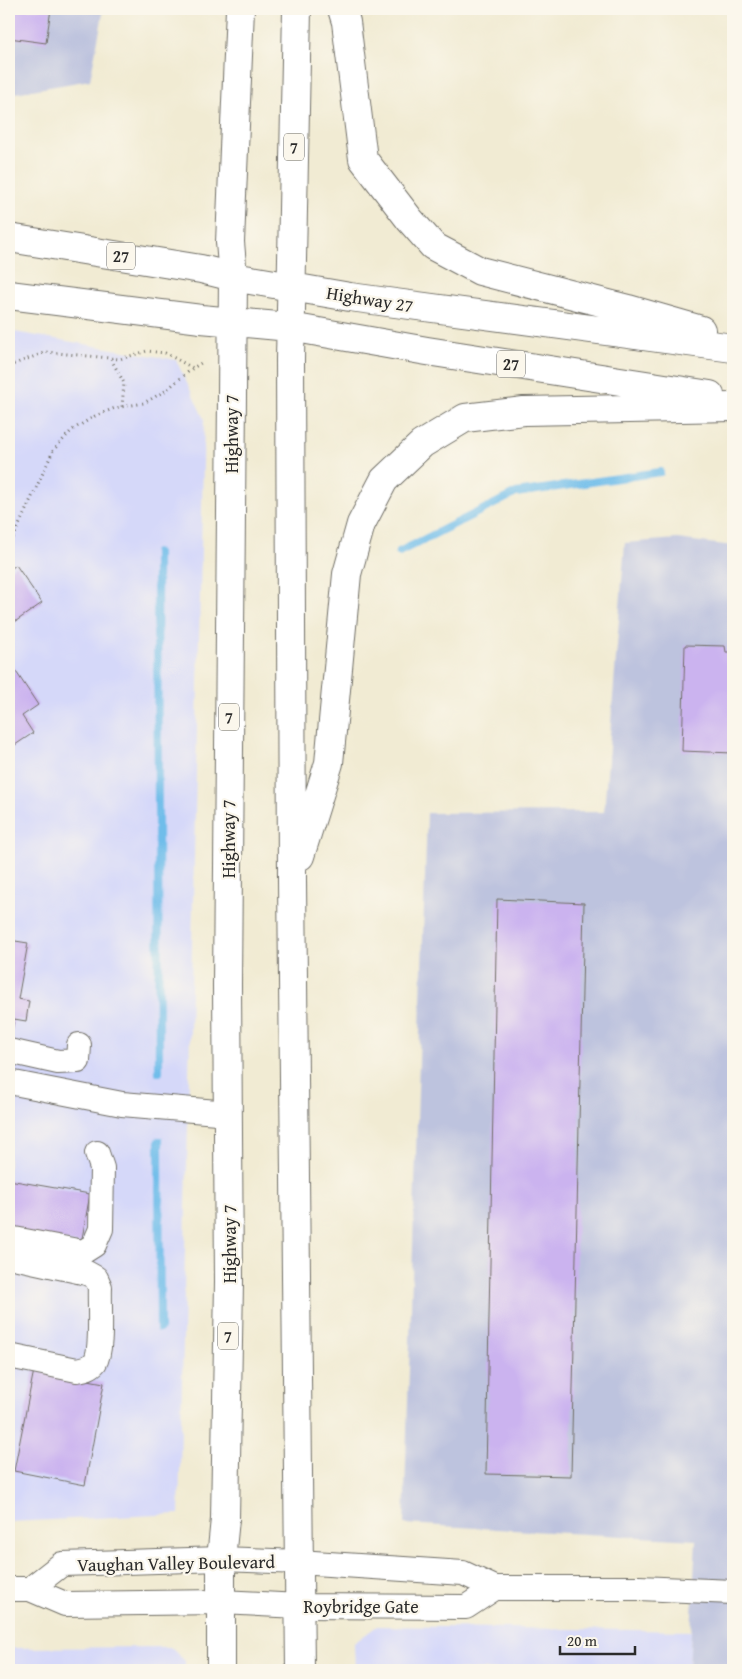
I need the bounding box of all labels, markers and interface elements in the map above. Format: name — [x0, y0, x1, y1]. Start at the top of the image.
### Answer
road number: 7 — [284, 134, 304, 160]
road number: 27 — [107, 242, 135, 270]
street label: Highway 27 — [325, 279, 415, 319]
road number: 27 — [497, 350, 525, 378]
street label: Highway 7 — [218, 395, 245, 473]
road number: 7 — [219, 704, 239, 730]
street label: Highway 7 — [215, 800, 242, 878]
street label: Highway 7 — [216, 1205, 243, 1283]
road number: 7 — [218, 1322, 238, 1350]
street label: Vaughan Valley Boulevard — [77, 1548, 276, 1578]
street label: Roybridge Gate — [303, 1593, 419, 1620]
scale bar — [560, 1624, 634, 1656]
text: 20 m — [567, 1630, 598, 1651]

